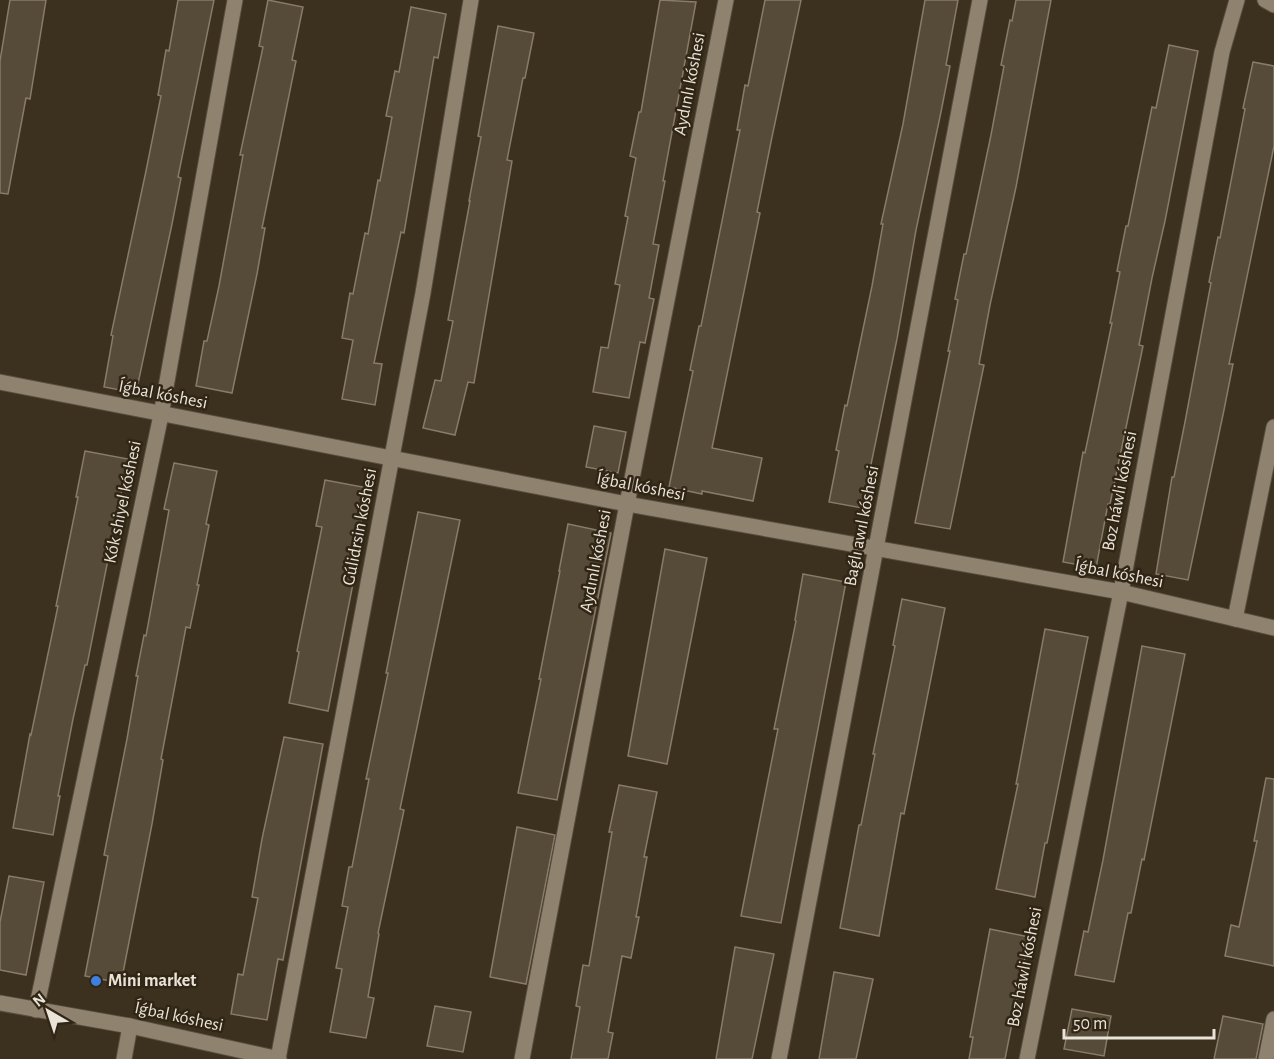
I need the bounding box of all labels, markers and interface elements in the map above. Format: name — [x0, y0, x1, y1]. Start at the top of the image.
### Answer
street label: Aydınlı kóshesi — [671, 31, 709, 137]
street label: Íǵbal kóshesi — [117, 375, 210, 412]
street label: Boz háwli kóshesi — [1100, 429, 1140, 553]
street label: Kók shiyel kóshesi — [101, 439, 145, 565]
street label: Baǵlı awıl kóshesi — [841, 464, 883, 588]
street label: Gúlidrsin kóshesi — [340, 467, 380, 587]
street label: Íǵbal kóshesi — [595, 467, 688, 504]
street label: Aydınlı kóshesi — [577, 508, 615, 614]
street label: Íǵbal kóshesi — [1073, 554, 1166, 591]
street label: Boz háwli kóshesi — [1005, 905, 1045, 1029]
place label: Mini market — [108, 972, 196, 990]
marker: Mini market — [89, 974, 103, 988]
north arrow — [18, 981, 78, 1041]
text: N — [30, 990, 49, 1010]
street label: Íǵbal kóshesi — [133, 996, 226, 1035]
scale bar — [1064, 1002, 1214, 1040]
text: 50 m — [1073, 1015, 1107, 1033]

